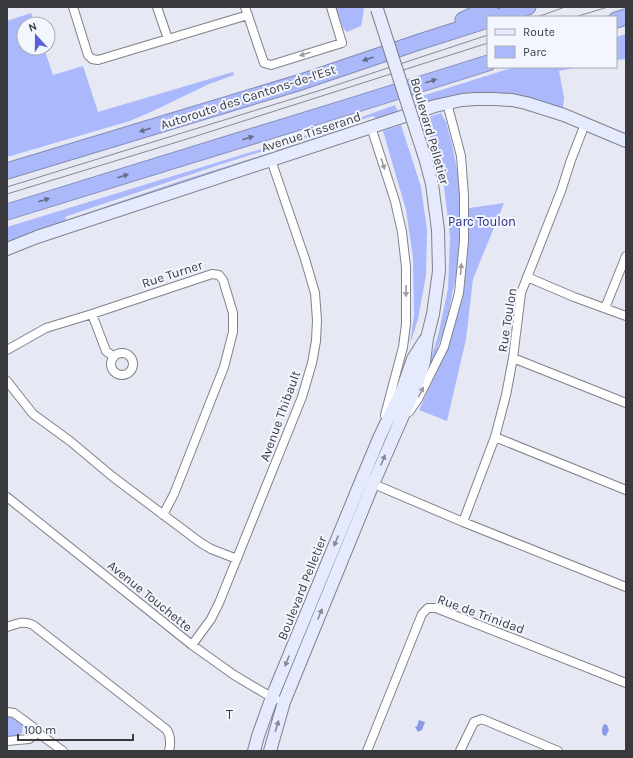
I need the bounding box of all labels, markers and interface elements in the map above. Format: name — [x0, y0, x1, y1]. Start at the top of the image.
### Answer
north arrow — [16, 16, 56, 56]
legend — [487, 16, 617, 68]
text: N — [27, 20, 39, 35]
text: Route — [523, 25, 555, 39]
text: Parc — [523, 45, 547, 59]
one-way arrow — [298, 51, 310, 57]
one-way arrow — [362, 56, 374, 62]
street label: Autoroute des Cantons-de-l'Est — [158, 61, 338, 132]
street label: Boulevard Pelletier — [408, 76, 453, 186]
one-way arrow — [426, 78, 438, 84]
street label: Avenue Tisserand — [259, 109, 363, 155]
one-way arrow — [139, 127, 151, 133]
one-way arrow — [242, 135, 254, 141]
one-way arrow — [380, 159, 386, 171]
one-way arrow — [118, 173, 130, 179]
one-way arrow — [39, 197, 51, 203]
park label: Parc Toulon — [448, 214, 516, 229]
street label: Rue Turner — [140, 257, 205, 291]
one-way arrow — [458, 263, 465, 275]
one-way arrow — [403, 285, 409, 298]
street label: Rue Toulon — [495, 287, 519, 353]
street label: Avenue Thibault — [257, 369, 303, 463]
one-way arrow — [418, 386, 424, 397]
one-way arrow — [381, 454, 387, 466]
street label: Boulevard Pelletier — [274, 534, 330, 642]
one-way arrow — [333, 536, 339, 547]
street label: Avenue Touchette — [105, 557, 195, 635]
street label: Rue de Trinidad — [435, 591, 527, 637]
one-way arrow — [318, 607, 324, 619]
one-way arrow — [283, 656, 289, 668]
district label: T — [226, 706, 234, 723]
scale bar — [18, 716, 133, 742]
one-way arrow — [274, 720, 280, 732]
text: 100 m — [24, 723, 56, 737]

